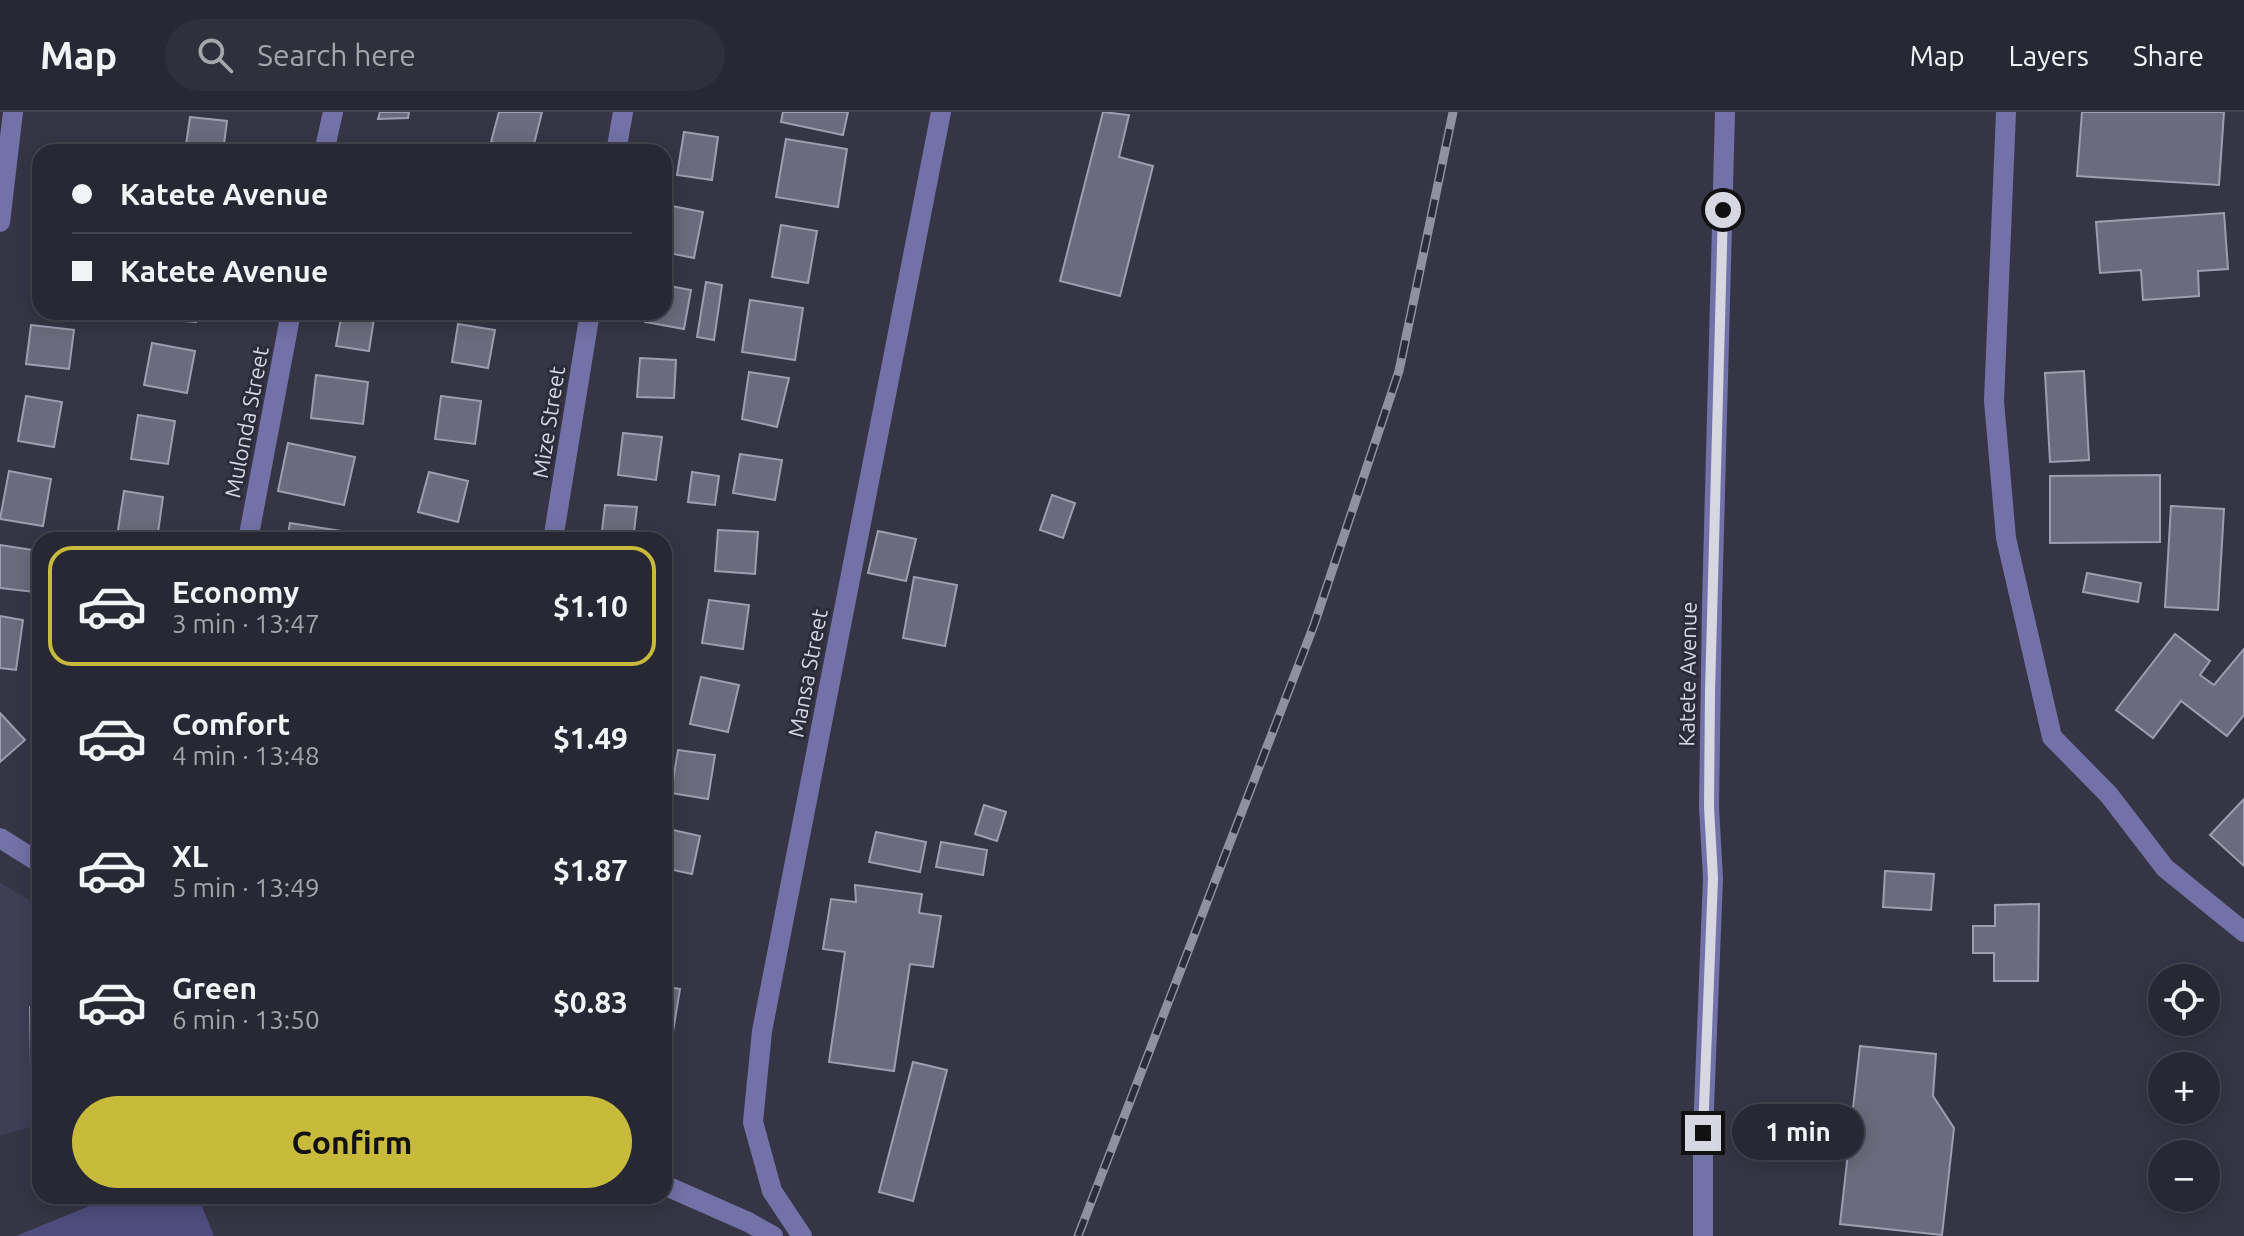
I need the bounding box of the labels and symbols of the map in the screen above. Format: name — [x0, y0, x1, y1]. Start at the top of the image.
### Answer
route start — [1705, 192, 1741, 228]
street label: Mulonda Street — [219, 344, 273, 500]
street label: Mize Street — [527, 364, 569, 480]
street label: Katete Avenue — [1673, 601, 1701, 747]
street label: Mansa Street — [782, 606, 832, 739]
callout: 1 min — [1731, 1105, 1863, 1161]
route end — [1685, 1115, 1721, 1151]

